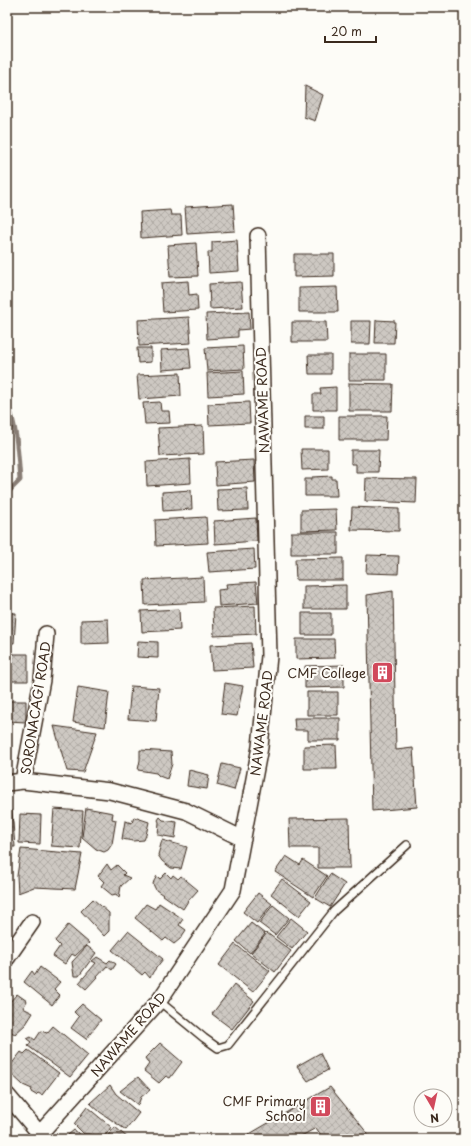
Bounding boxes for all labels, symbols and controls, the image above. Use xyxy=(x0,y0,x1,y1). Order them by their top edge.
scale bar xyxy=(325,18,376,44)
text: 20 m xyxy=(331,22,362,40)
street label: NAWAME ROAD xyxy=(251,346,273,454)
street label: SORONACAGI ROAD xyxy=(15,640,55,776)
building icon: CMF College xyxy=(369,659,395,685)
place label: CMF College xyxy=(287,663,366,682)
street label: NAWAME ROAD xyxy=(245,669,277,777)
street label: NAWAME ROAD xyxy=(86,988,170,1080)
north arrow xyxy=(413,1088,453,1128)
place label: CMF Primary School xyxy=(222,1091,306,1125)
building icon: CMF Primary School xyxy=(308,1094,334,1120)
text: N xyxy=(429,1109,440,1127)

